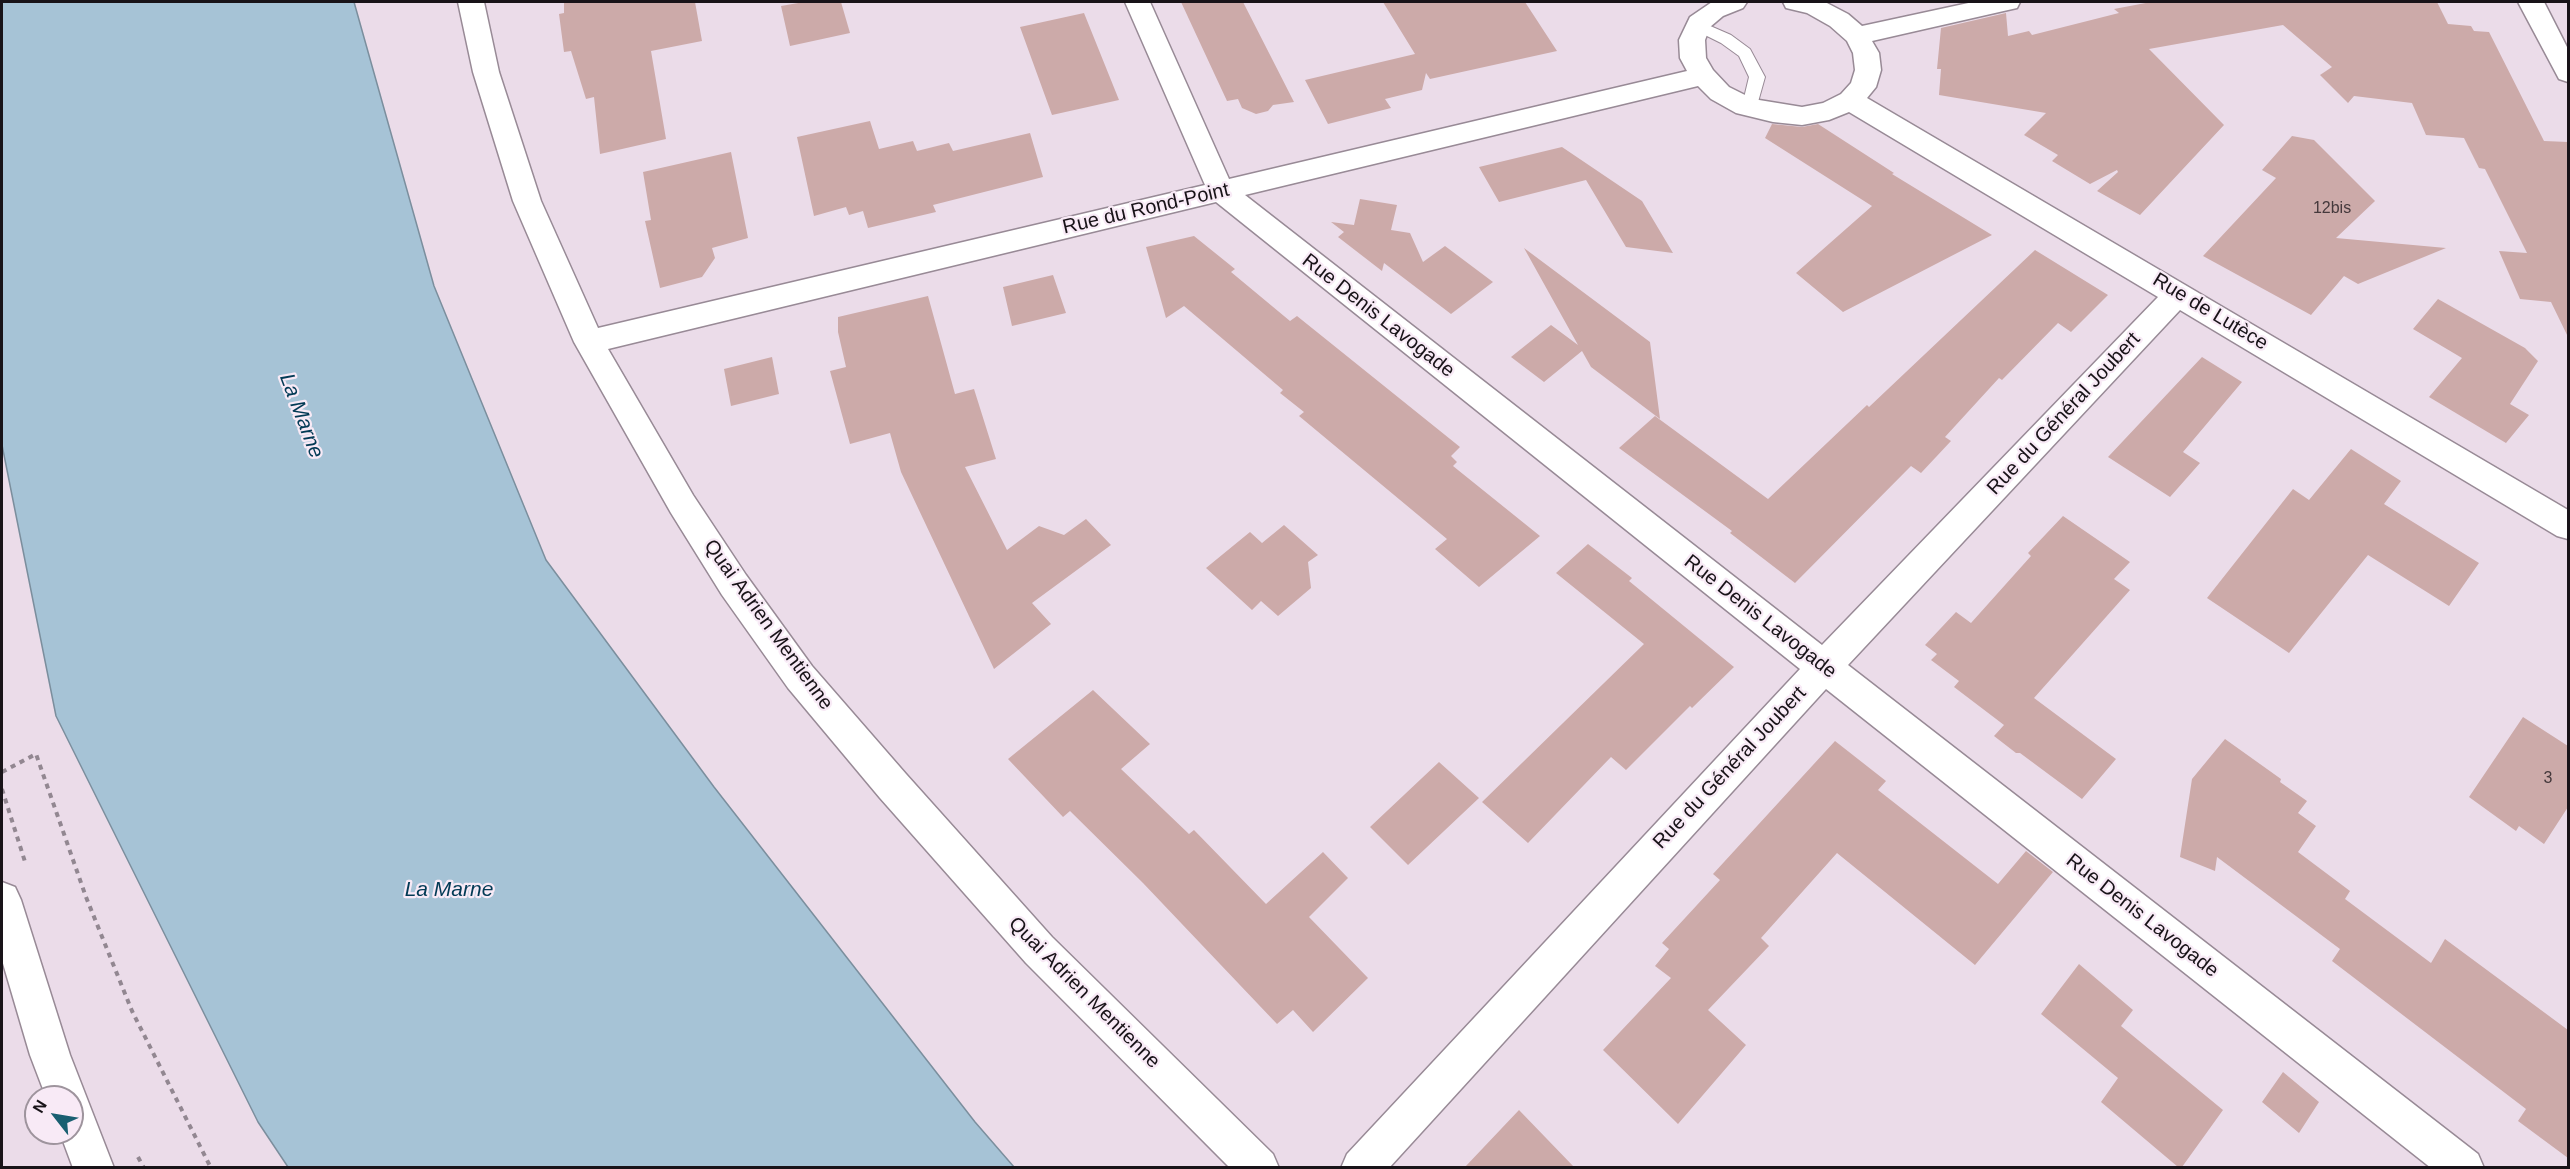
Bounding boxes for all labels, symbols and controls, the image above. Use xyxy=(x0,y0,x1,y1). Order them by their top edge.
street label: Rue du Rond-Point xyxy=(1060,178,1232,240)
house number: 12bis xyxy=(2313,199,2351,219)
street label: Rue Denis Lavogade xyxy=(1297,249,1459,383)
street label: Rue de Lutèce xyxy=(2148,268,2272,356)
street label: Rue du Général Joubert xyxy=(1982,328,2146,500)
water label: La Marne xyxy=(273,370,329,462)
street label: Quai Adrien Mentienne xyxy=(698,535,838,715)
street label: Rue Denis Lavogade xyxy=(1679,550,1841,684)
street label: Rue du Général Joubert xyxy=(1648,682,1812,854)
house number: 3 xyxy=(2544,769,2552,789)
street label: Rue Denis Lavogade xyxy=(2061,849,2223,983)
water label: La Marne xyxy=(405,877,493,903)
street label: Quai Adrien Mentienne xyxy=(1003,912,1165,1074)
north arrow xyxy=(24,1085,84,1145)
text: N xyxy=(30,1097,50,1116)

